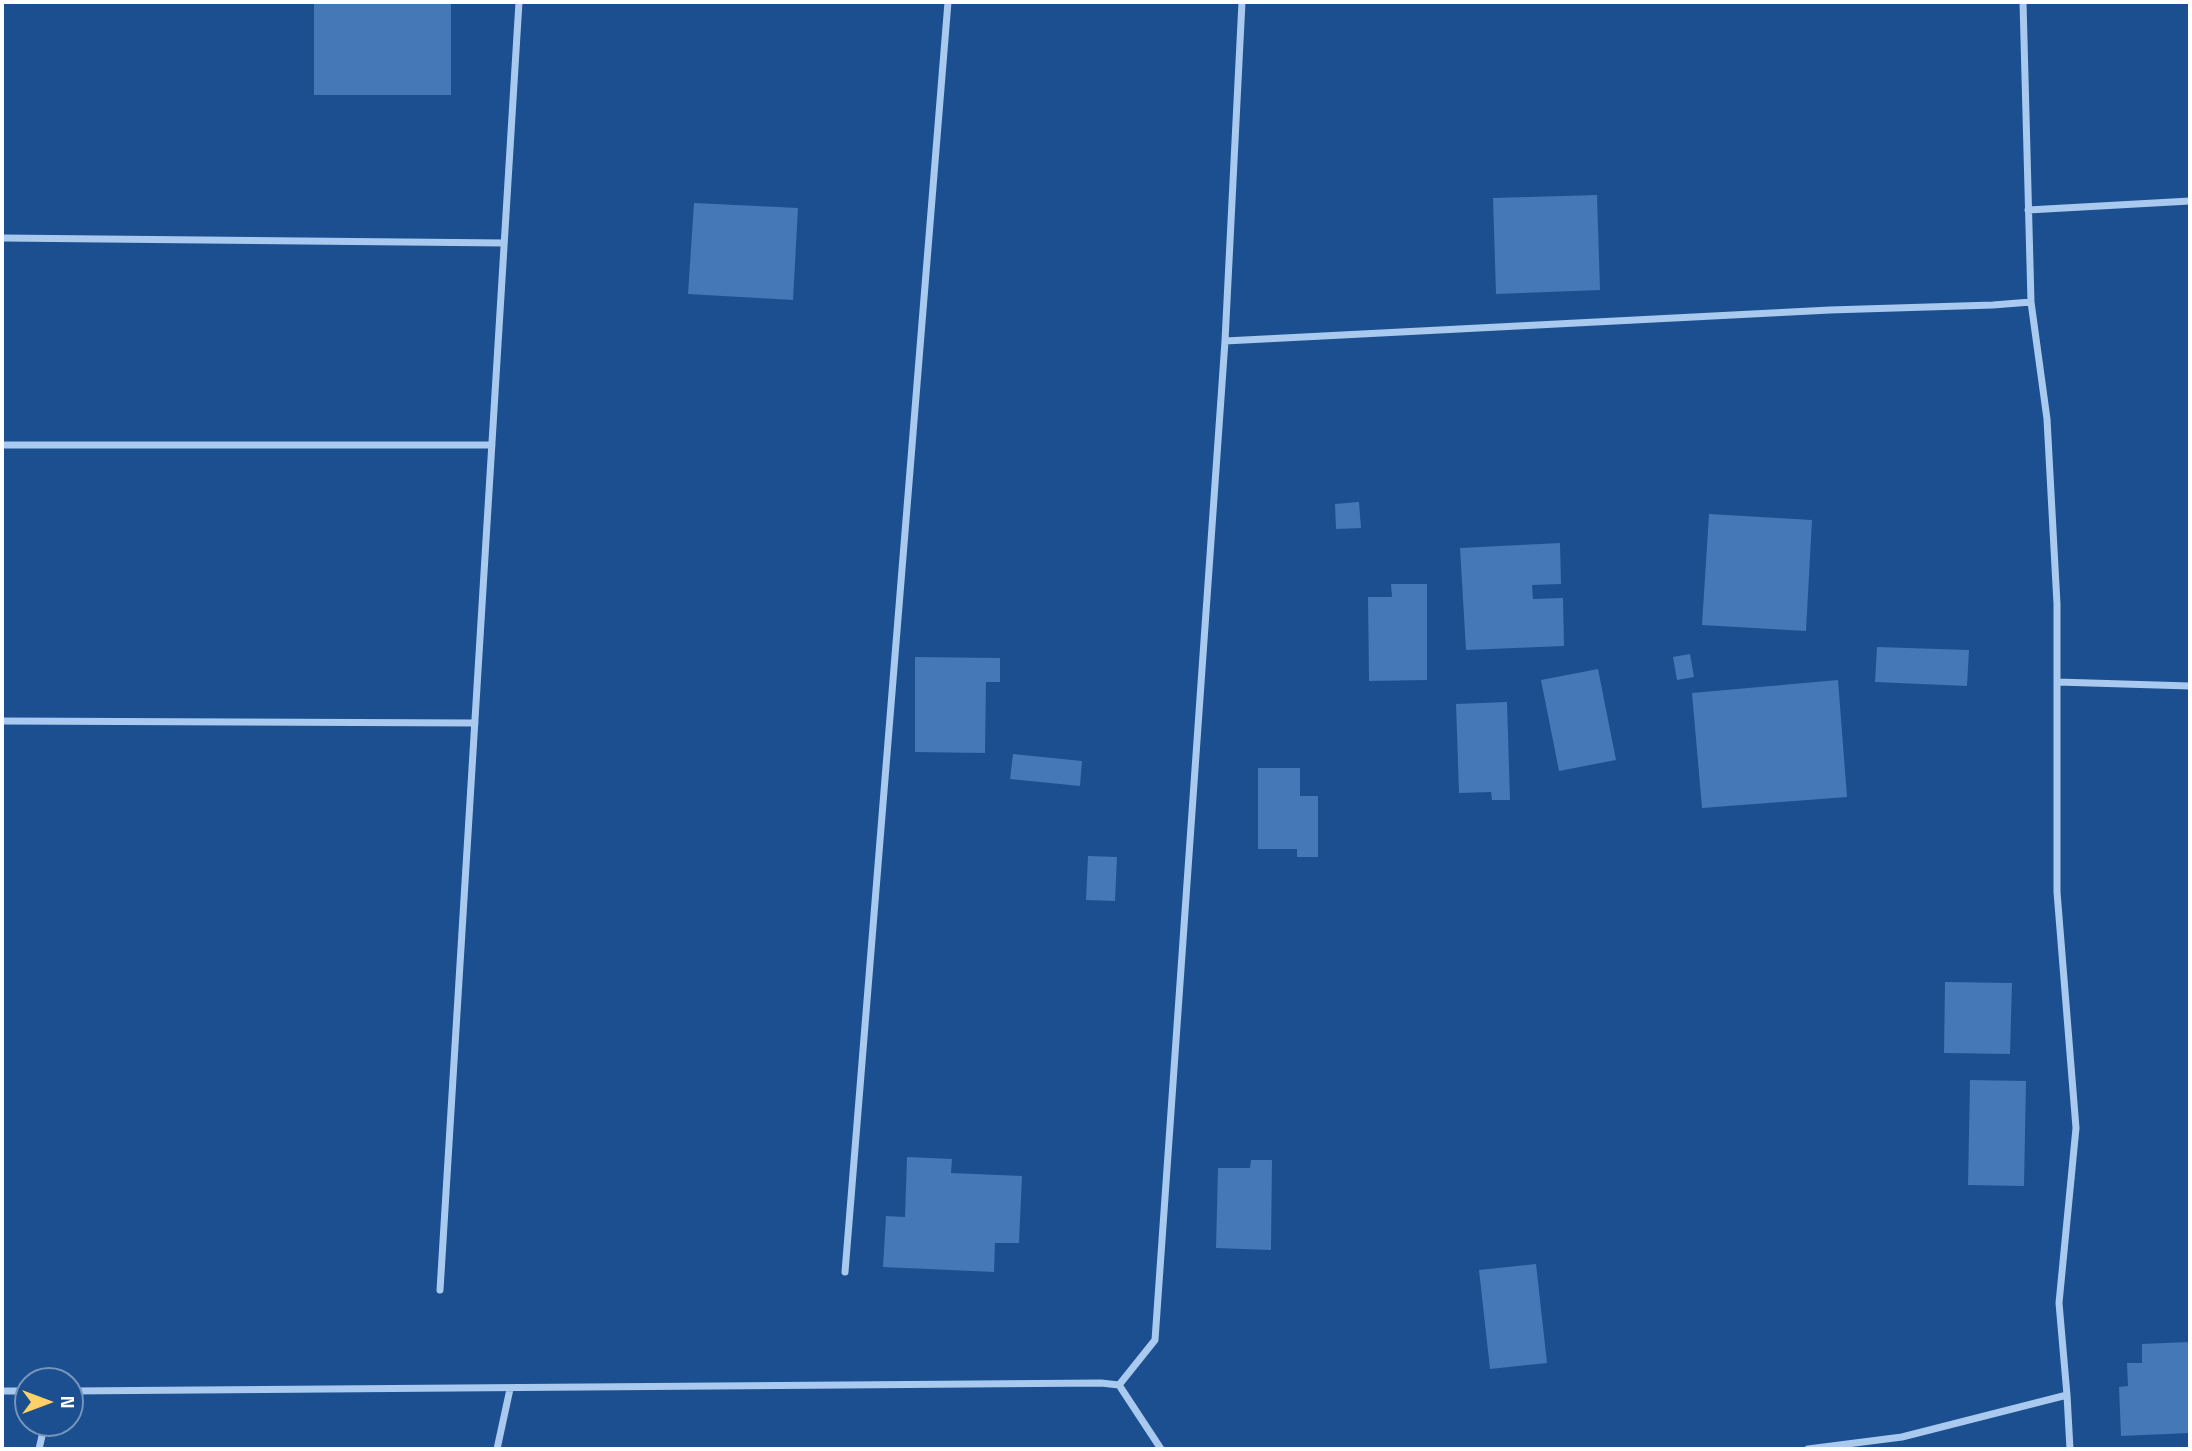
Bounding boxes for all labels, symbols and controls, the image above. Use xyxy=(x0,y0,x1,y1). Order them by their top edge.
north arrow xyxy=(14,1367,84,1437)
text: N xyxy=(54,1395,83,1409)

